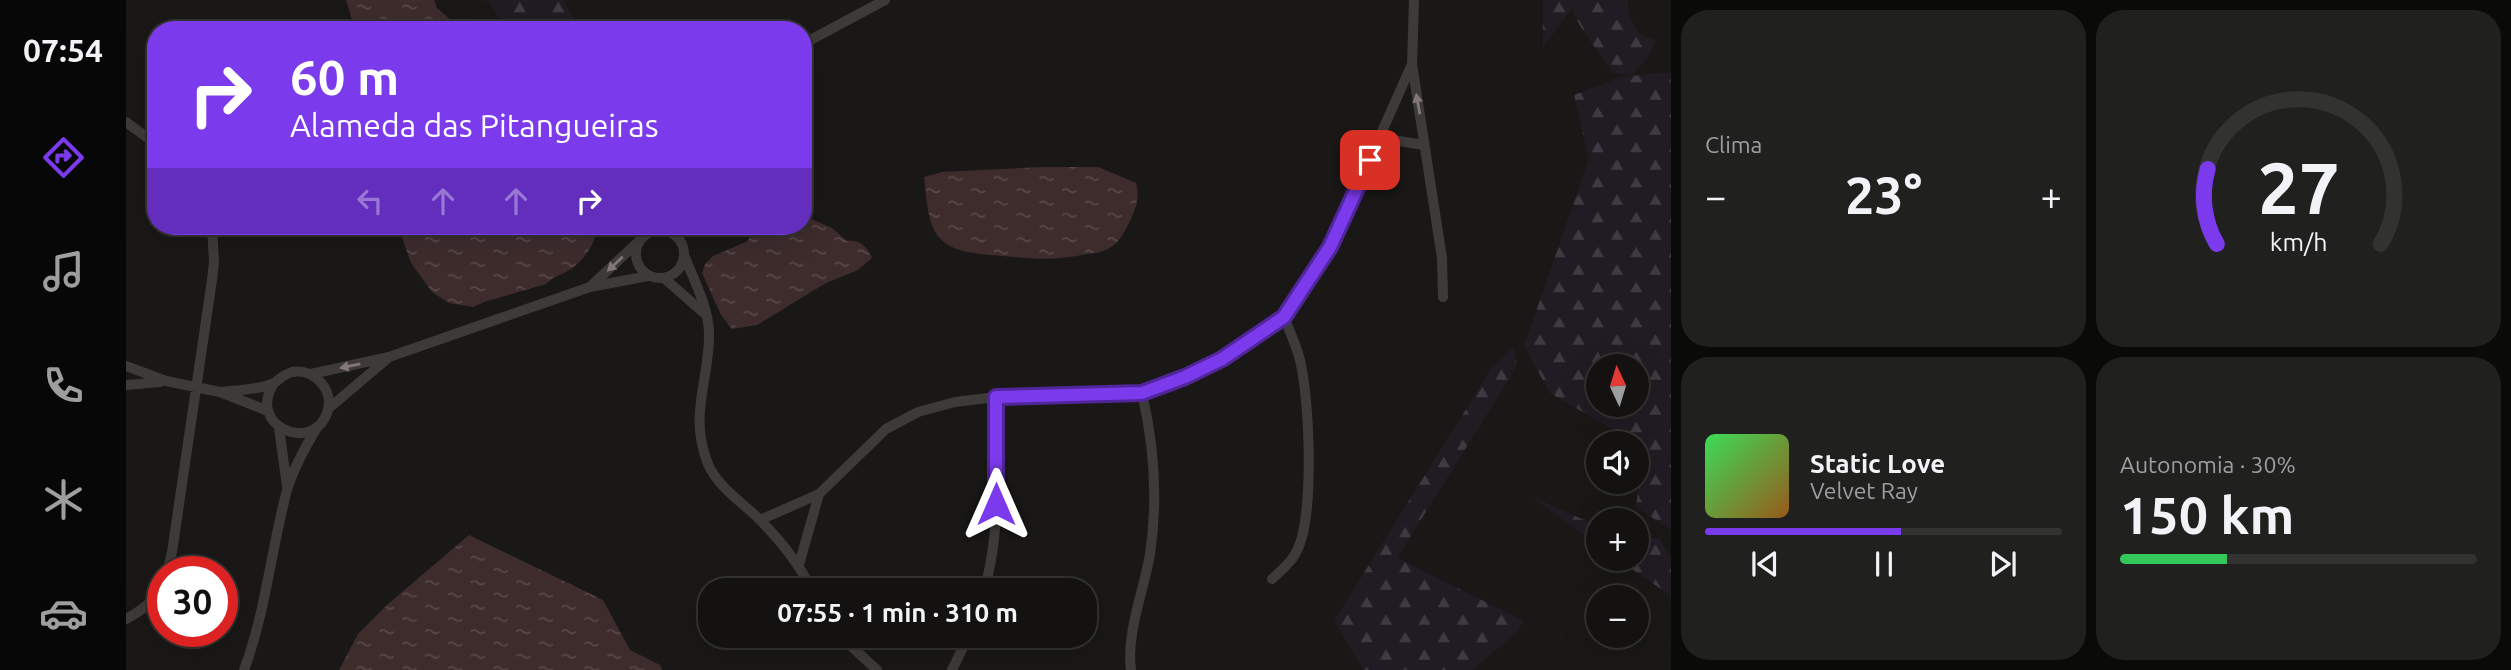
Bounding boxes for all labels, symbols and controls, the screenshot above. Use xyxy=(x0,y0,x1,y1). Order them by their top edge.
text: 07:54 xyxy=(23,32,103,68)
icon: right xyxy=(175,49,266,140)
text: 60 m xyxy=(290,49,399,104)
one-way arrow xyxy=(1413,93,1424,115)
text: Alameda das Pitangueiras xyxy=(290,107,659,143)
pin xyxy=(1340,130,1400,190)
text: Clima xyxy=(1705,132,1762,157)
icon: directions xyxy=(39,133,88,182)
icon: arrive xyxy=(1351,141,1389,179)
text: 27 xyxy=(2257,147,2340,229)
text: 23° xyxy=(1845,166,1922,224)
text: − xyxy=(1705,175,1726,217)
text: + xyxy=(2041,175,2062,217)
icon: left xyxy=(351,182,389,220)
icon: ahead xyxy=(424,182,462,220)
icon: ahead xyxy=(497,182,535,220)
icon: right xyxy=(570,182,608,220)
text: km/h xyxy=(2270,228,2327,256)
icon: music xyxy=(39,247,88,296)
one-way arrow xyxy=(606,256,624,272)
north arrow xyxy=(1586,354,1648,416)
map controls xyxy=(1586,354,1649,648)
icon: phone xyxy=(39,361,88,410)
one-way arrow xyxy=(339,361,361,372)
button: sound xyxy=(1586,431,1649,494)
text: Static Love xyxy=(1810,449,1945,478)
text: Autonomia · 30% xyxy=(2120,452,2296,477)
position arrow xyxy=(959,467,1033,541)
icon: climate xyxy=(39,475,88,524)
text: Velvet Ray xyxy=(1810,478,1918,503)
text: 150 km xyxy=(2120,486,2294,544)
button: + xyxy=(1586,508,1649,571)
icon: previous xyxy=(1746,545,1784,583)
icon: pause xyxy=(1865,545,1903,583)
icon: next xyxy=(1984,545,2022,583)
speed limit sign: 30 xyxy=(147,556,238,647)
button: − xyxy=(1586,585,1649,648)
icon: car xyxy=(39,589,88,638)
text: 07:55 · 1 min · 310 m xyxy=(777,598,1018,627)

